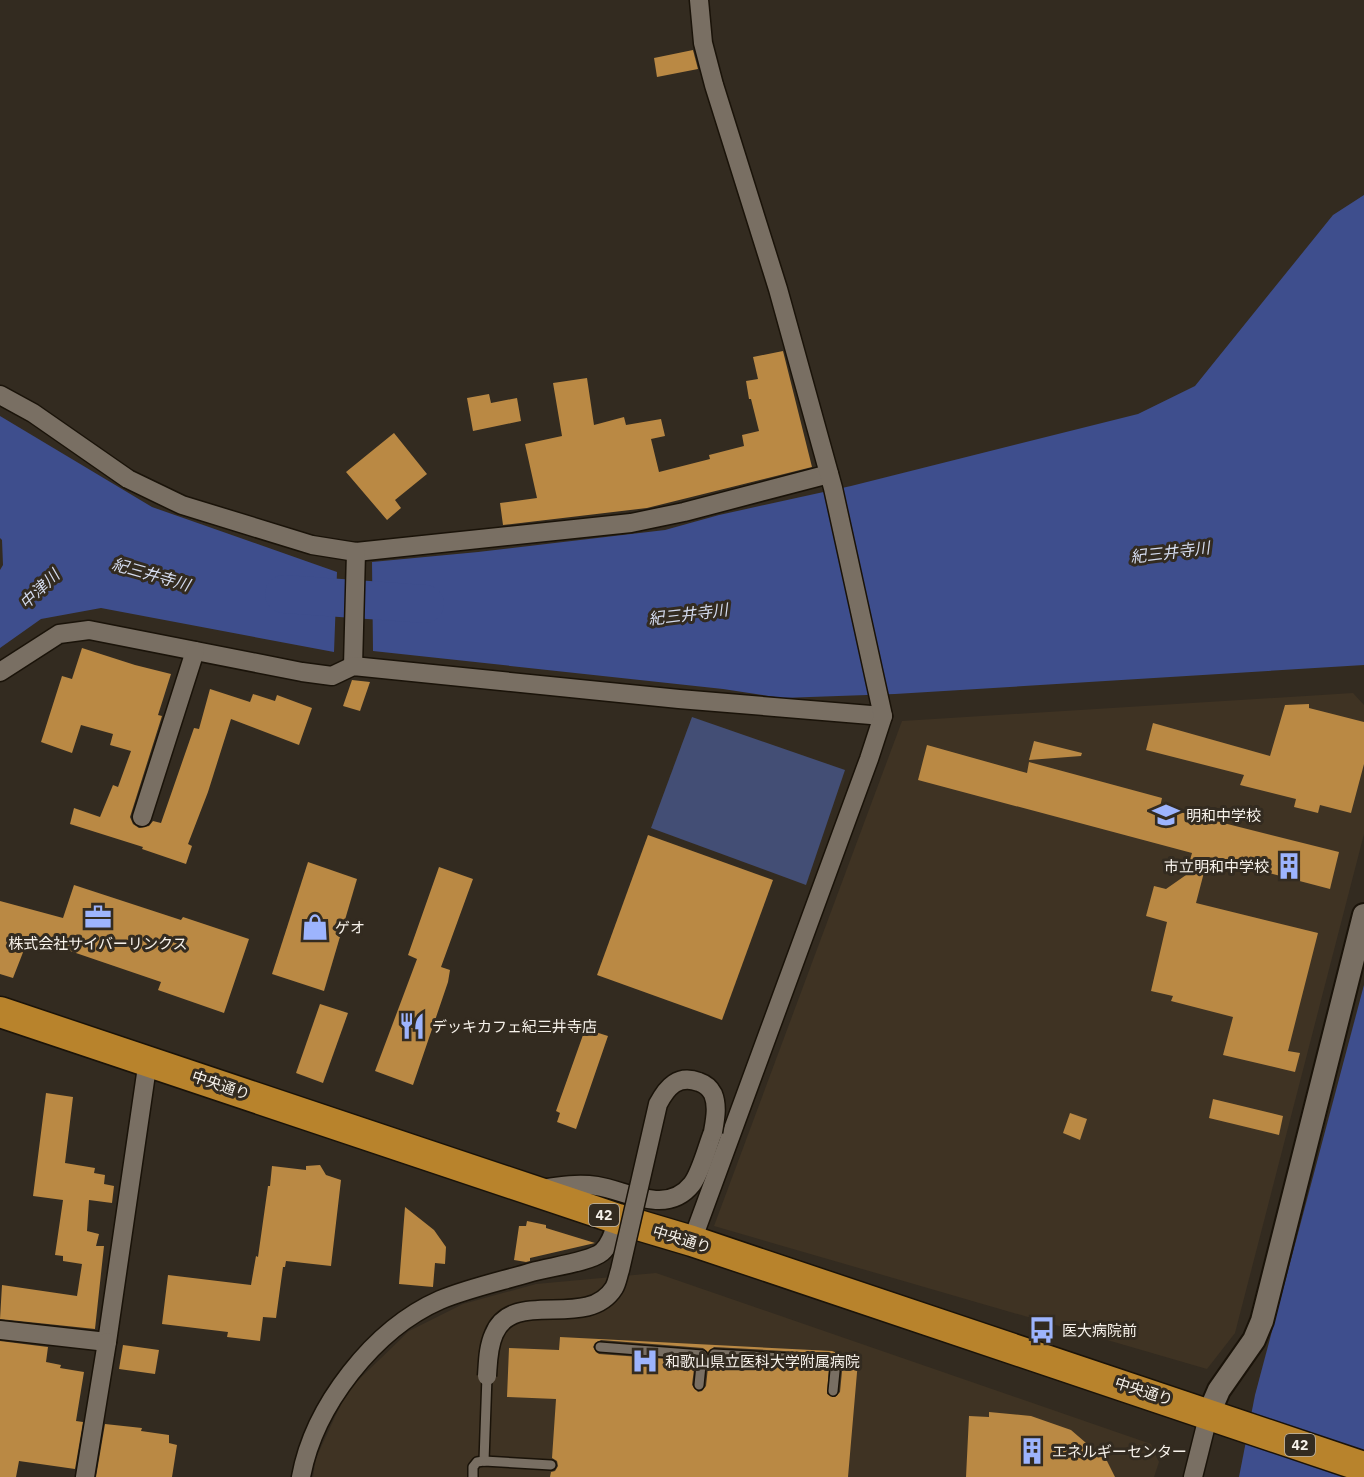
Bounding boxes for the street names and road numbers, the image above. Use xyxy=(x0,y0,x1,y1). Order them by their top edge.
street label: 中央通り xyxy=(190,1066,252,1104)
road number: 42 xyxy=(589,1204,619,1226)
street label: 中央通り xyxy=(651,1221,713,1257)
street label: 中央通り xyxy=(1113,1373,1175,1409)
road number: 42 xyxy=(1285,1434,1315,1456)

